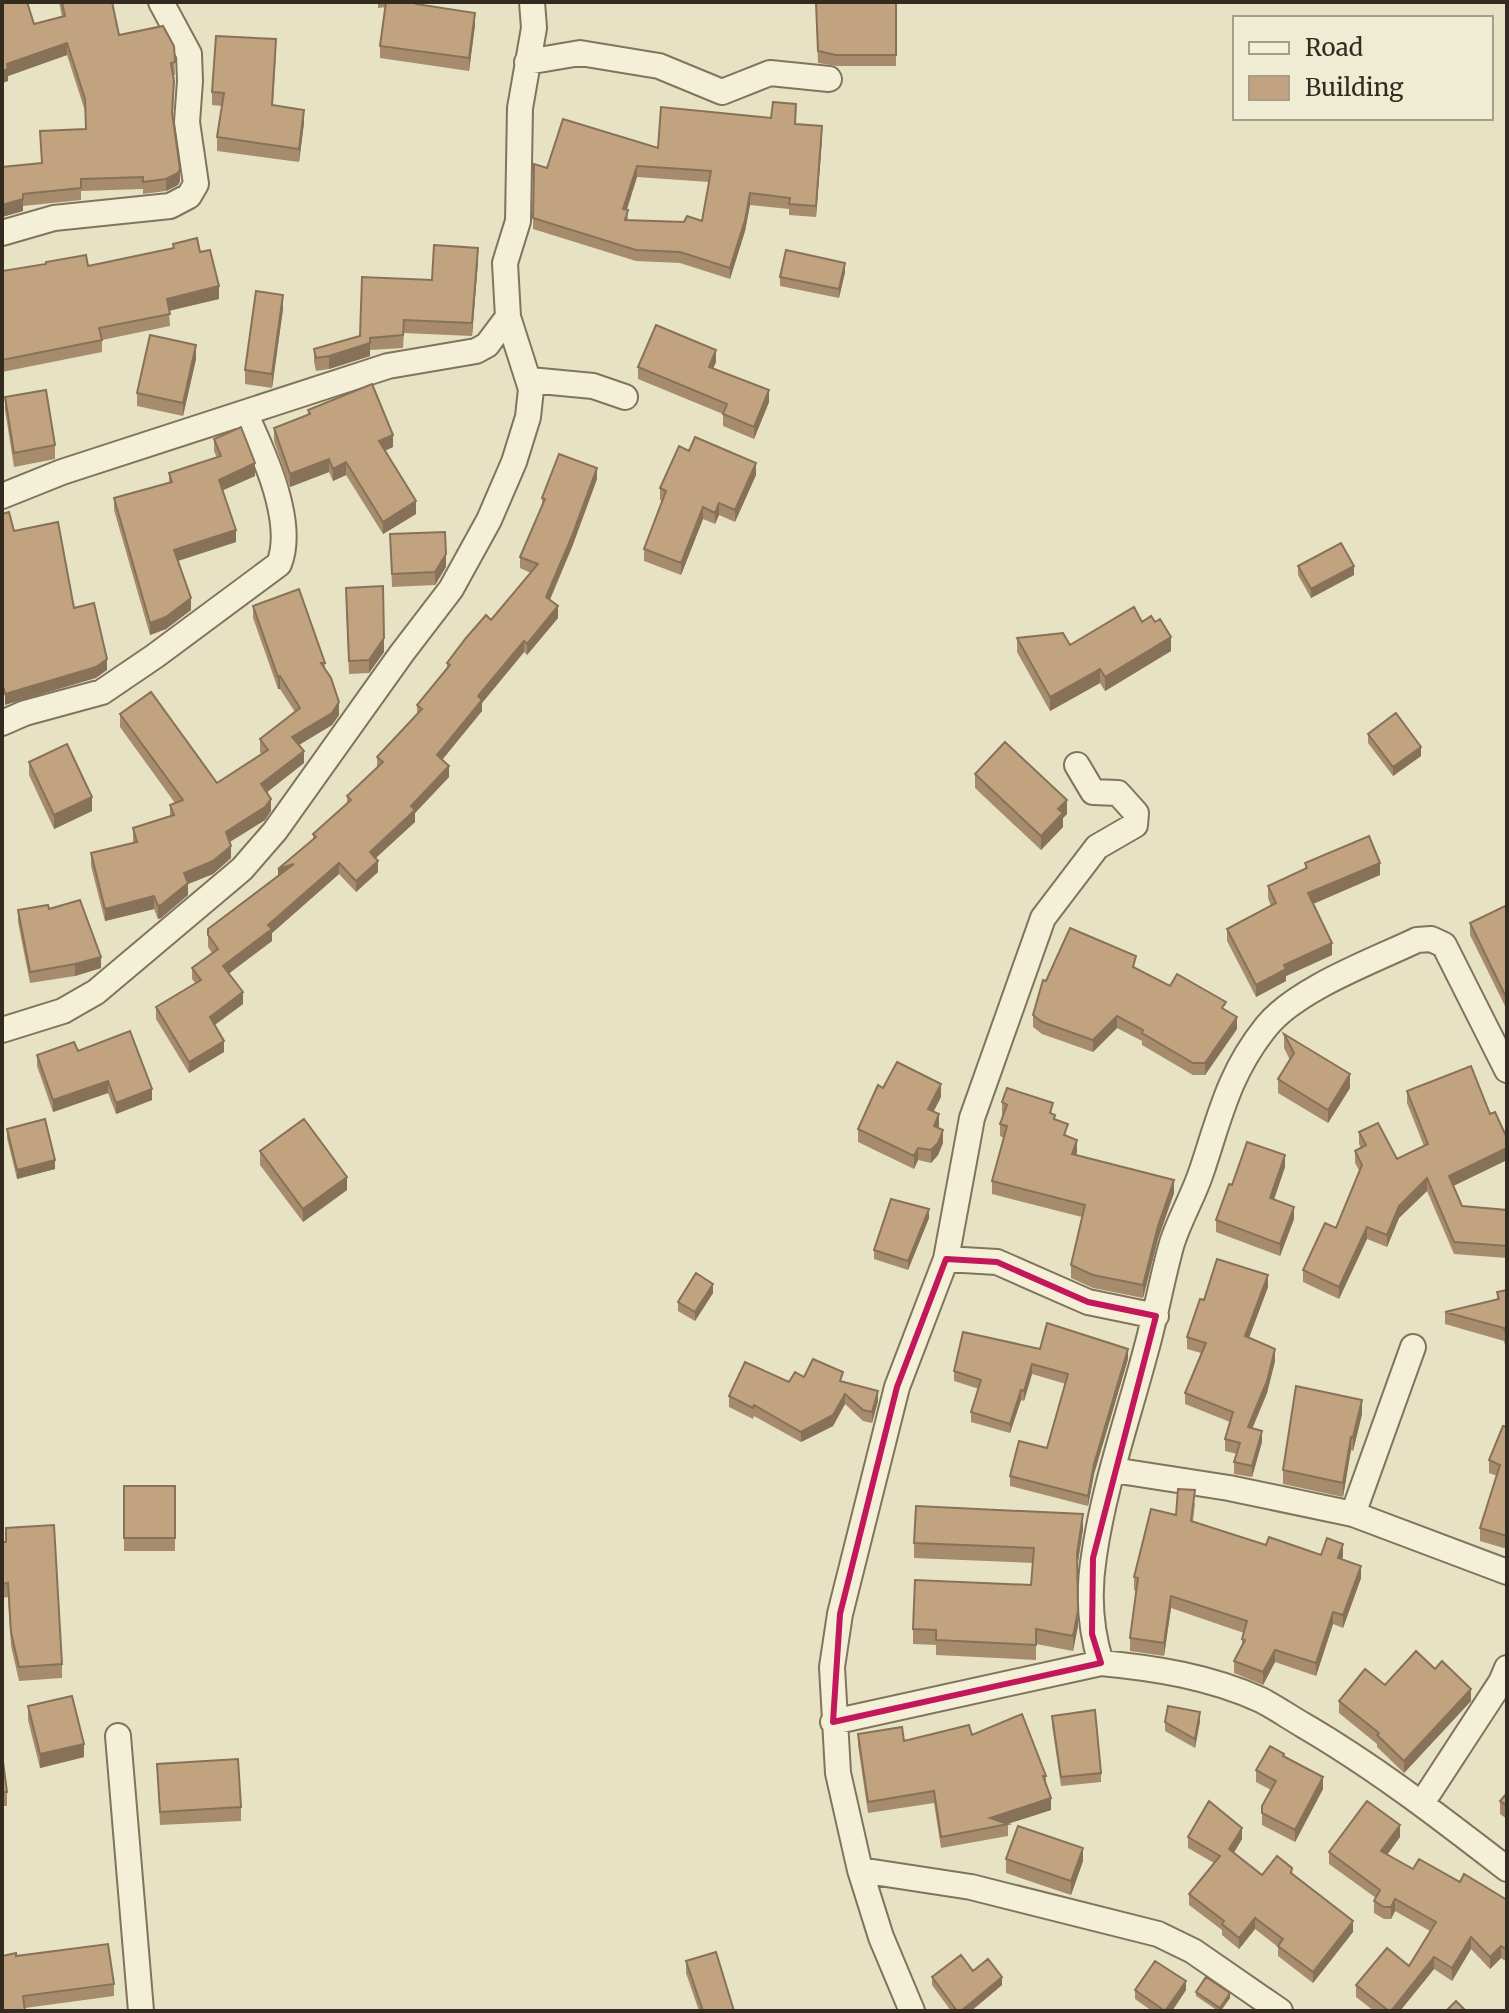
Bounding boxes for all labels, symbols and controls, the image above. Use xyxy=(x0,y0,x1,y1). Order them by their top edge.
legend xyxy=(1233,16,1493,120)
text: Road xyxy=(1305,32,1363,63)
text: Building xyxy=(1305,72,1404,103)

